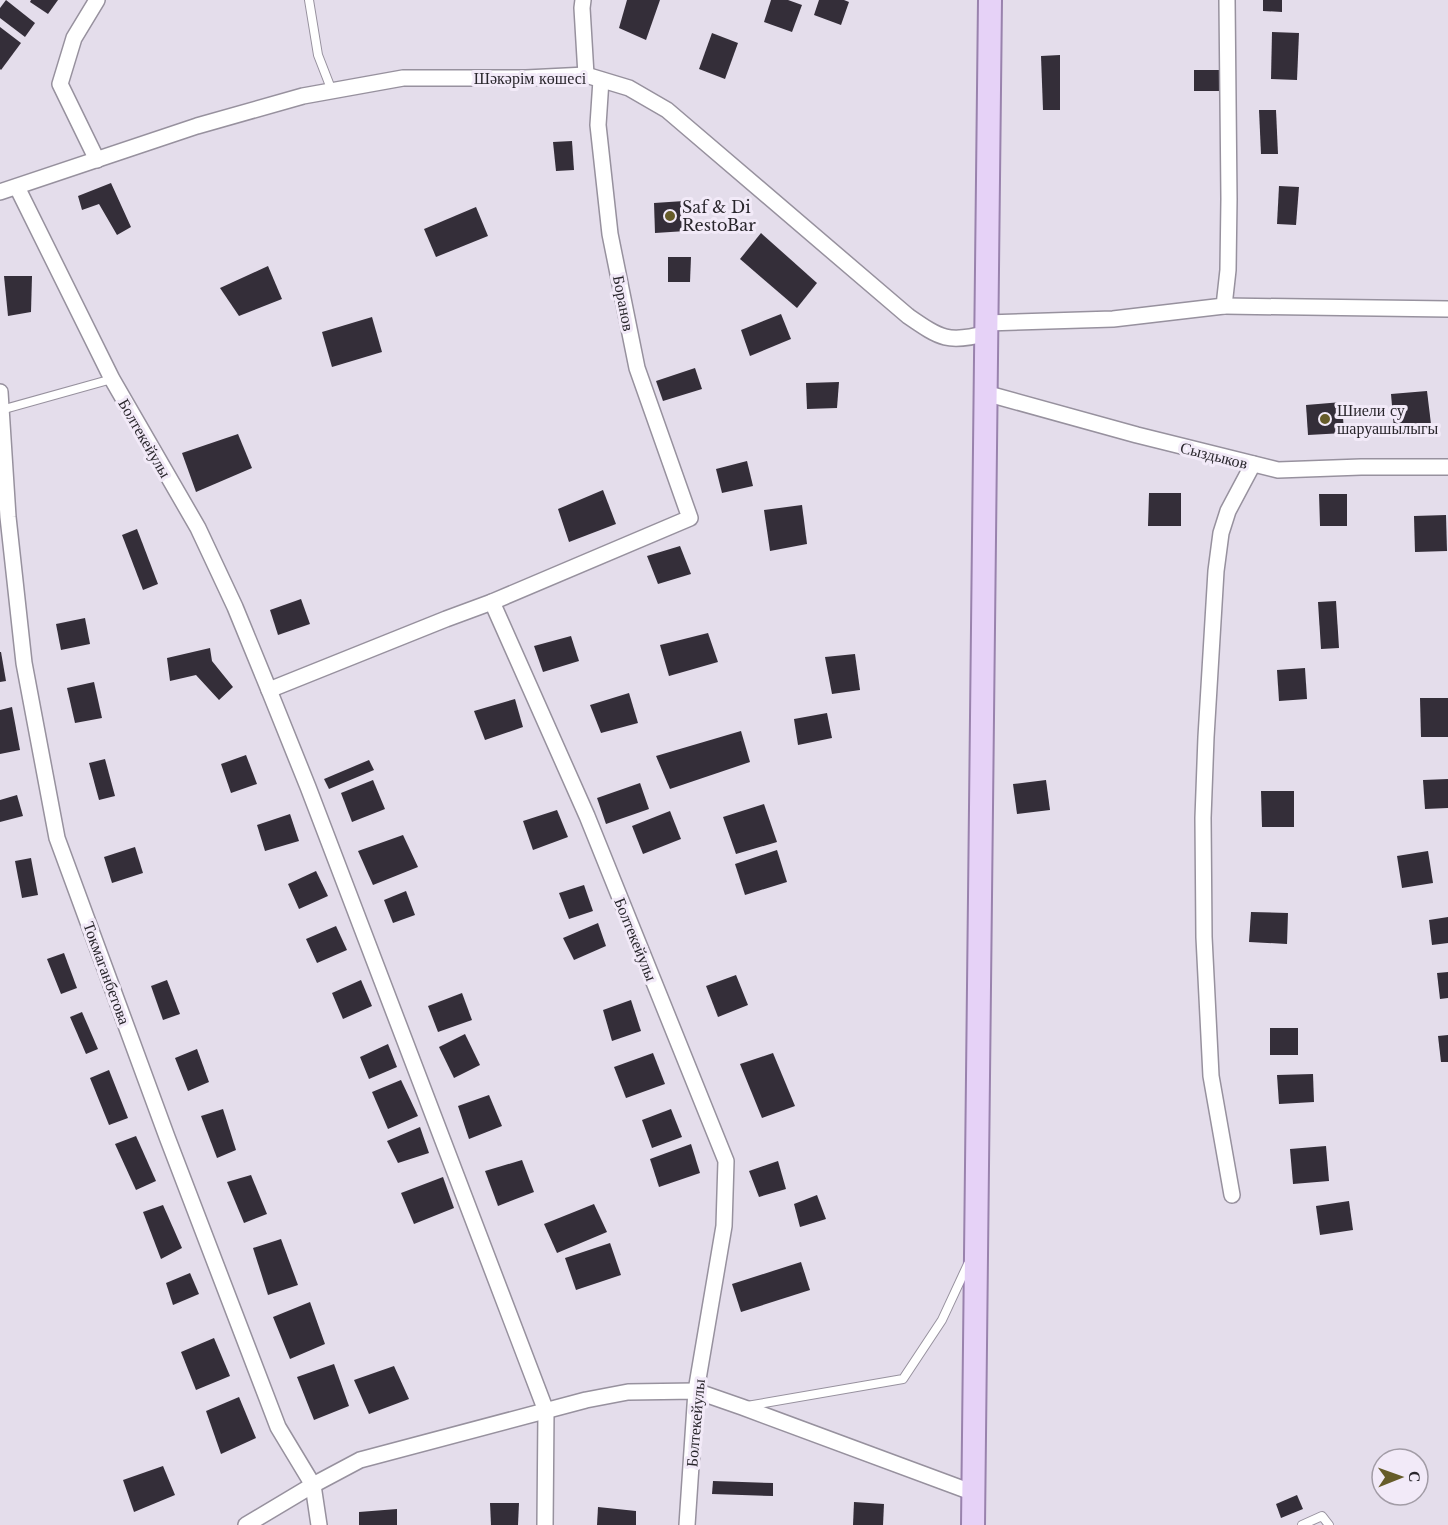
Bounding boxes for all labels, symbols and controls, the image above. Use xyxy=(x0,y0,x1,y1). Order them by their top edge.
street label: Шәкәрім көшесі xyxy=(474,68,587,88)
place label: Saf & Di RestoBar xyxy=(682,197,756,235)
marker: Saf & Di RestoBar xyxy=(663,209,677,223)
street label: Боранов xyxy=(609,273,639,333)
street label: Болтекейулы xyxy=(114,395,176,481)
place label: Шиели су шаруашылыгы xyxy=(1337,400,1438,438)
marker: Шиели су шаруашылыгы xyxy=(1318,412,1332,426)
street label: Сыздыков xyxy=(1178,437,1250,473)
street label: Болтекейулы xyxy=(610,894,662,984)
street label: Токмаганбетова xyxy=(79,919,135,1027)
street label: Болтекейулы xyxy=(681,1378,709,1468)
north arrow xyxy=(1370,1447,1430,1507)
text: С xyxy=(1405,1471,1425,1483)

